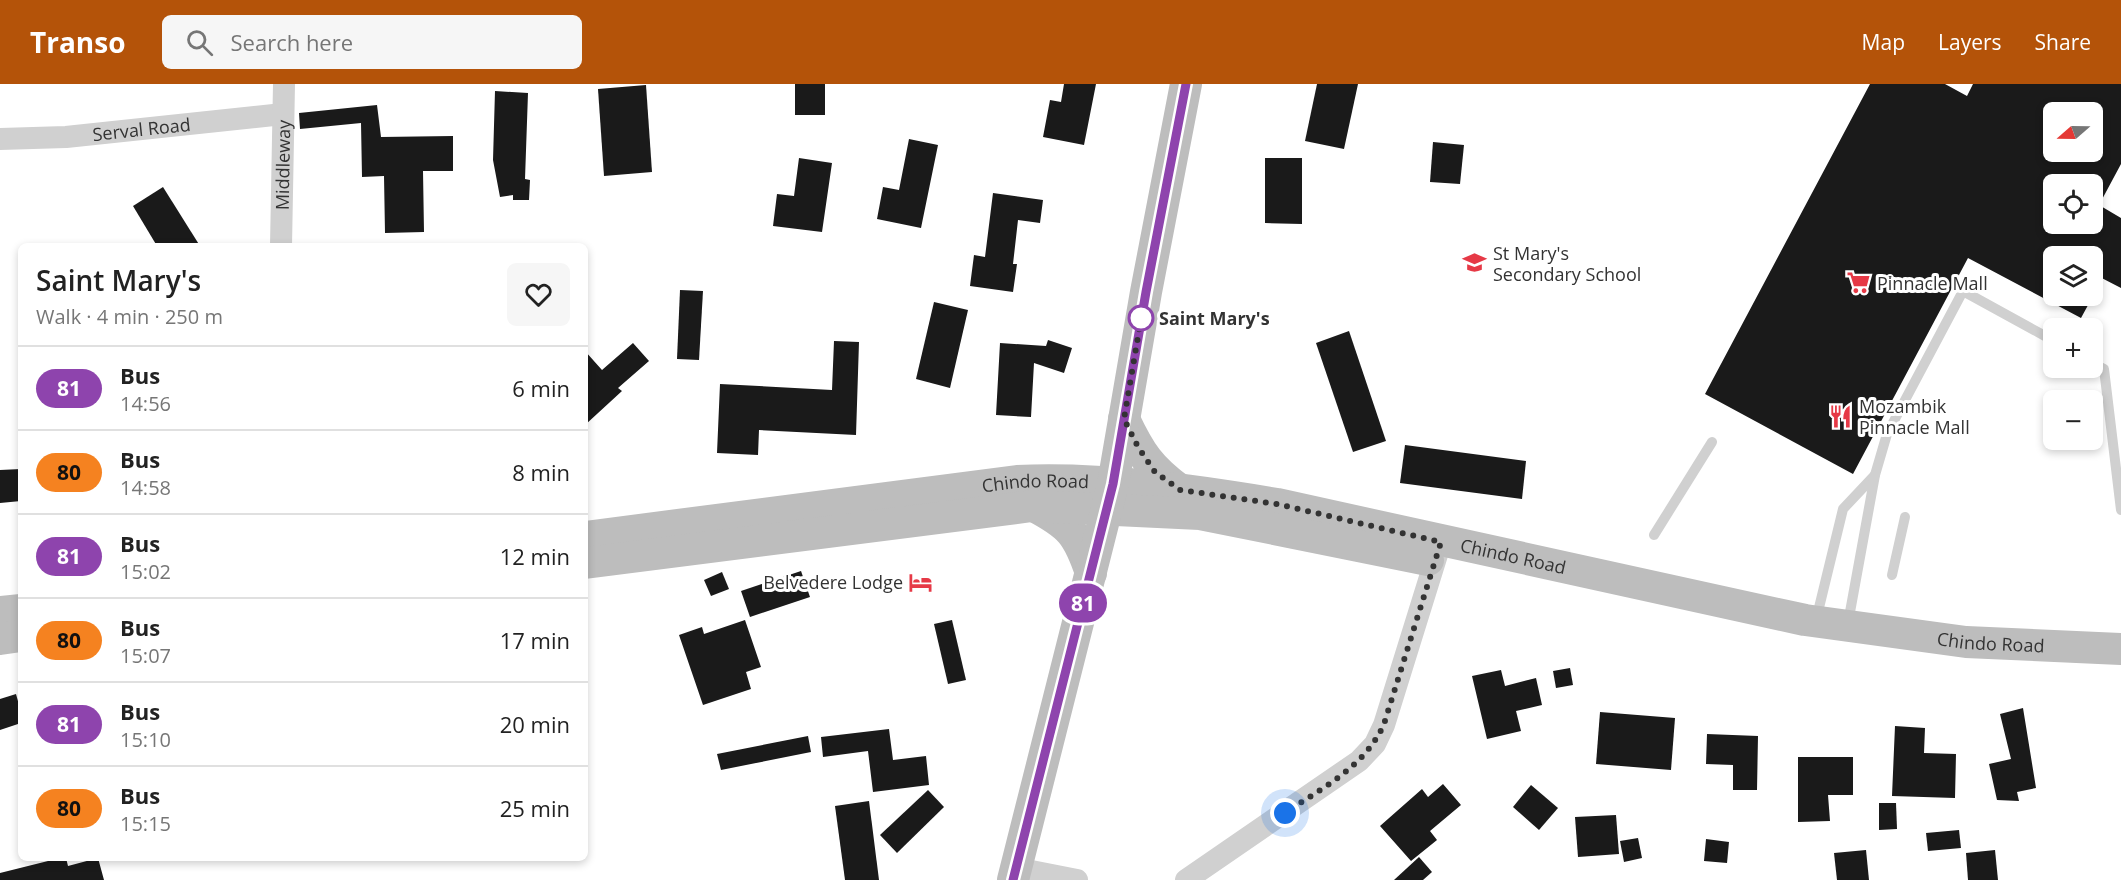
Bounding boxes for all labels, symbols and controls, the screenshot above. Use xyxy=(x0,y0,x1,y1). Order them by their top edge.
search box xyxy=(162,15,582,69)
text: Transo xyxy=(30,23,126,61)
icon: search xyxy=(183,26,216,59)
text: Search here xyxy=(231,27,353,57)
text: Map xyxy=(1862,28,1905,56)
text: Layers xyxy=(1938,28,2002,56)
text: Share xyxy=(2035,28,2091,56)
north arrow xyxy=(2043,102,2103,162)
map controls xyxy=(2043,102,2103,450)
street label: Serval Road xyxy=(91,112,192,146)
street label: Middleway xyxy=(270,119,295,210)
button: locate xyxy=(2043,174,2103,234)
place label: St Mary's Secondary School xyxy=(1493,241,1641,286)
button: layers xyxy=(2043,246,2103,306)
school or university icon: St Mary's Secondary School xyxy=(1462,250,1488,276)
text: Saint Mary's xyxy=(36,261,201,299)
button: heart xyxy=(507,263,570,326)
supermarket icon: Pinnacle Mall xyxy=(1846,270,1872,296)
place label: Pinnacle Mall xyxy=(1877,271,1988,295)
text: Walk · 4 min · 250 m xyxy=(36,303,223,330)
marker: Saint Mary's xyxy=(1128,305,1154,331)
place label: Saint Mary's xyxy=(1159,306,1270,330)
button: + xyxy=(2043,318,2103,378)
text: Bus xyxy=(120,360,160,390)
text: 6 min xyxy=(512,373,570,403)
text: 81 xyxy=(57,374,81,402)
text: 14:56 xyxy=(120,390,171,417)
button: − xyxy=(2043,390,2103,450)
place label: Mozambik Pinnacle Mall xyxy=(1859,394,1970,439)
restaurant icon: Mozambik Pinnacle Mall xyxy=(1828,403,1854,429)
text: Bus xyxy=(120,444,160,474)
text: 8 min xyxy=(512,457,570,487)
text: 80 xyxy=(57,458,81,486)
street label: Chindo Road xyxy=(980,468,1090,497)
text: 14:58 xyxy=(120,474,171,501)
text: Bus xyxy=(120,528,160,558)
street label: Chindo Road xyxy=(1458,533,1568,579)
text: 12 min xyxy=(500,541,570,571)
text: 81 xyxy=(57,542,81,570)
text: 15:02 xyxy=(120,558,171,585)
hotel icon: Belvedere Lodge xyxy=(908,569,934,595)
place label: Belvedere Lodge xyxy=(763,570,903,594)
line badge: 81 xyxy=(1056,584,1110,622)
text: 81 xyxy=(1071,589,1095,617)
text: Bus xyxy=(120,612,160,642)
text: 17 min xyxy=(500,625,570,655)
text: 80 xyxy=(57,626,81,654)
street label: Chindo Road xyxy=(1936,626,2045,658)
text: 15:07 xyxy=(120,642,171,669)
text: Bus xyxy=(120,696,160,726)
text: 20 min xyxy=(500,709,570,739)
text: 81 xyxy=(57,710,81,738)
text: 15:10 xyxy=(120,726,171,753)
text: Bus xyxy=(120,780,160,810)
text: 25 min xyxy=(500,793,570,823)
text: 80 xyxy=(57,794,81,822)
your location xyxy=(1270,798,1300,828)
text: 15:15 xyxy=(120,810,171,837)

